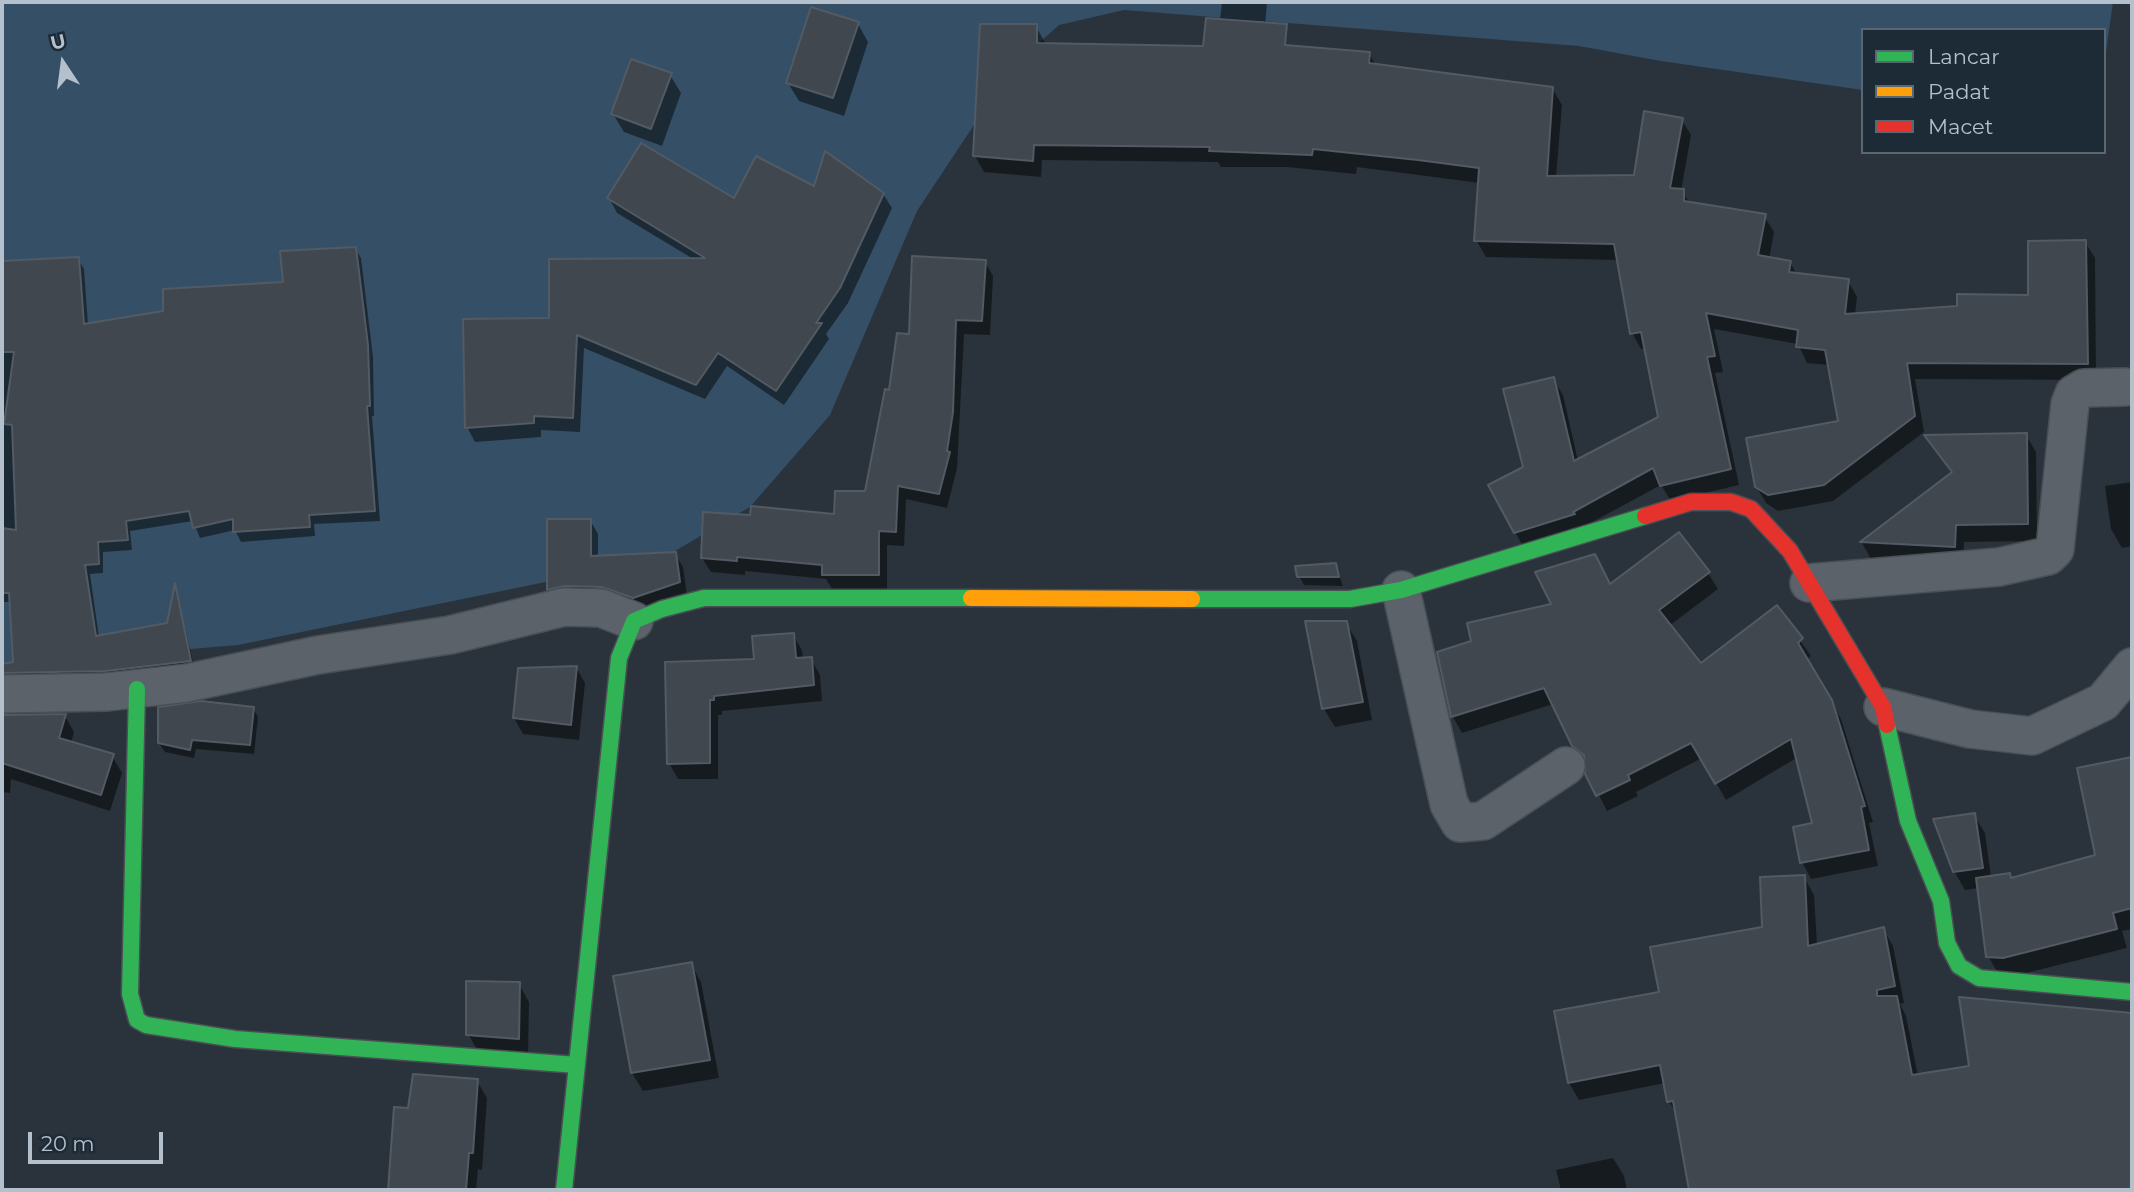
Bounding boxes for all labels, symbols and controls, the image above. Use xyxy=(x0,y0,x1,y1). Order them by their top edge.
north arrow xyxy=(28,28,98,98)
legend xyxy=(1861,28,2106,154)
text: U xyxy=(48,29,68,55)
text: Lancar xyxy=(1928,44,2000,69)
text: Padat xyxy=(1928,79,1990,104)
text: Macet xyxy=(1928,114,1993,139)
scale bar xyxy=(32,1118,166,1162)
text: 20 m xyxy=(41,1131,95,1156)

